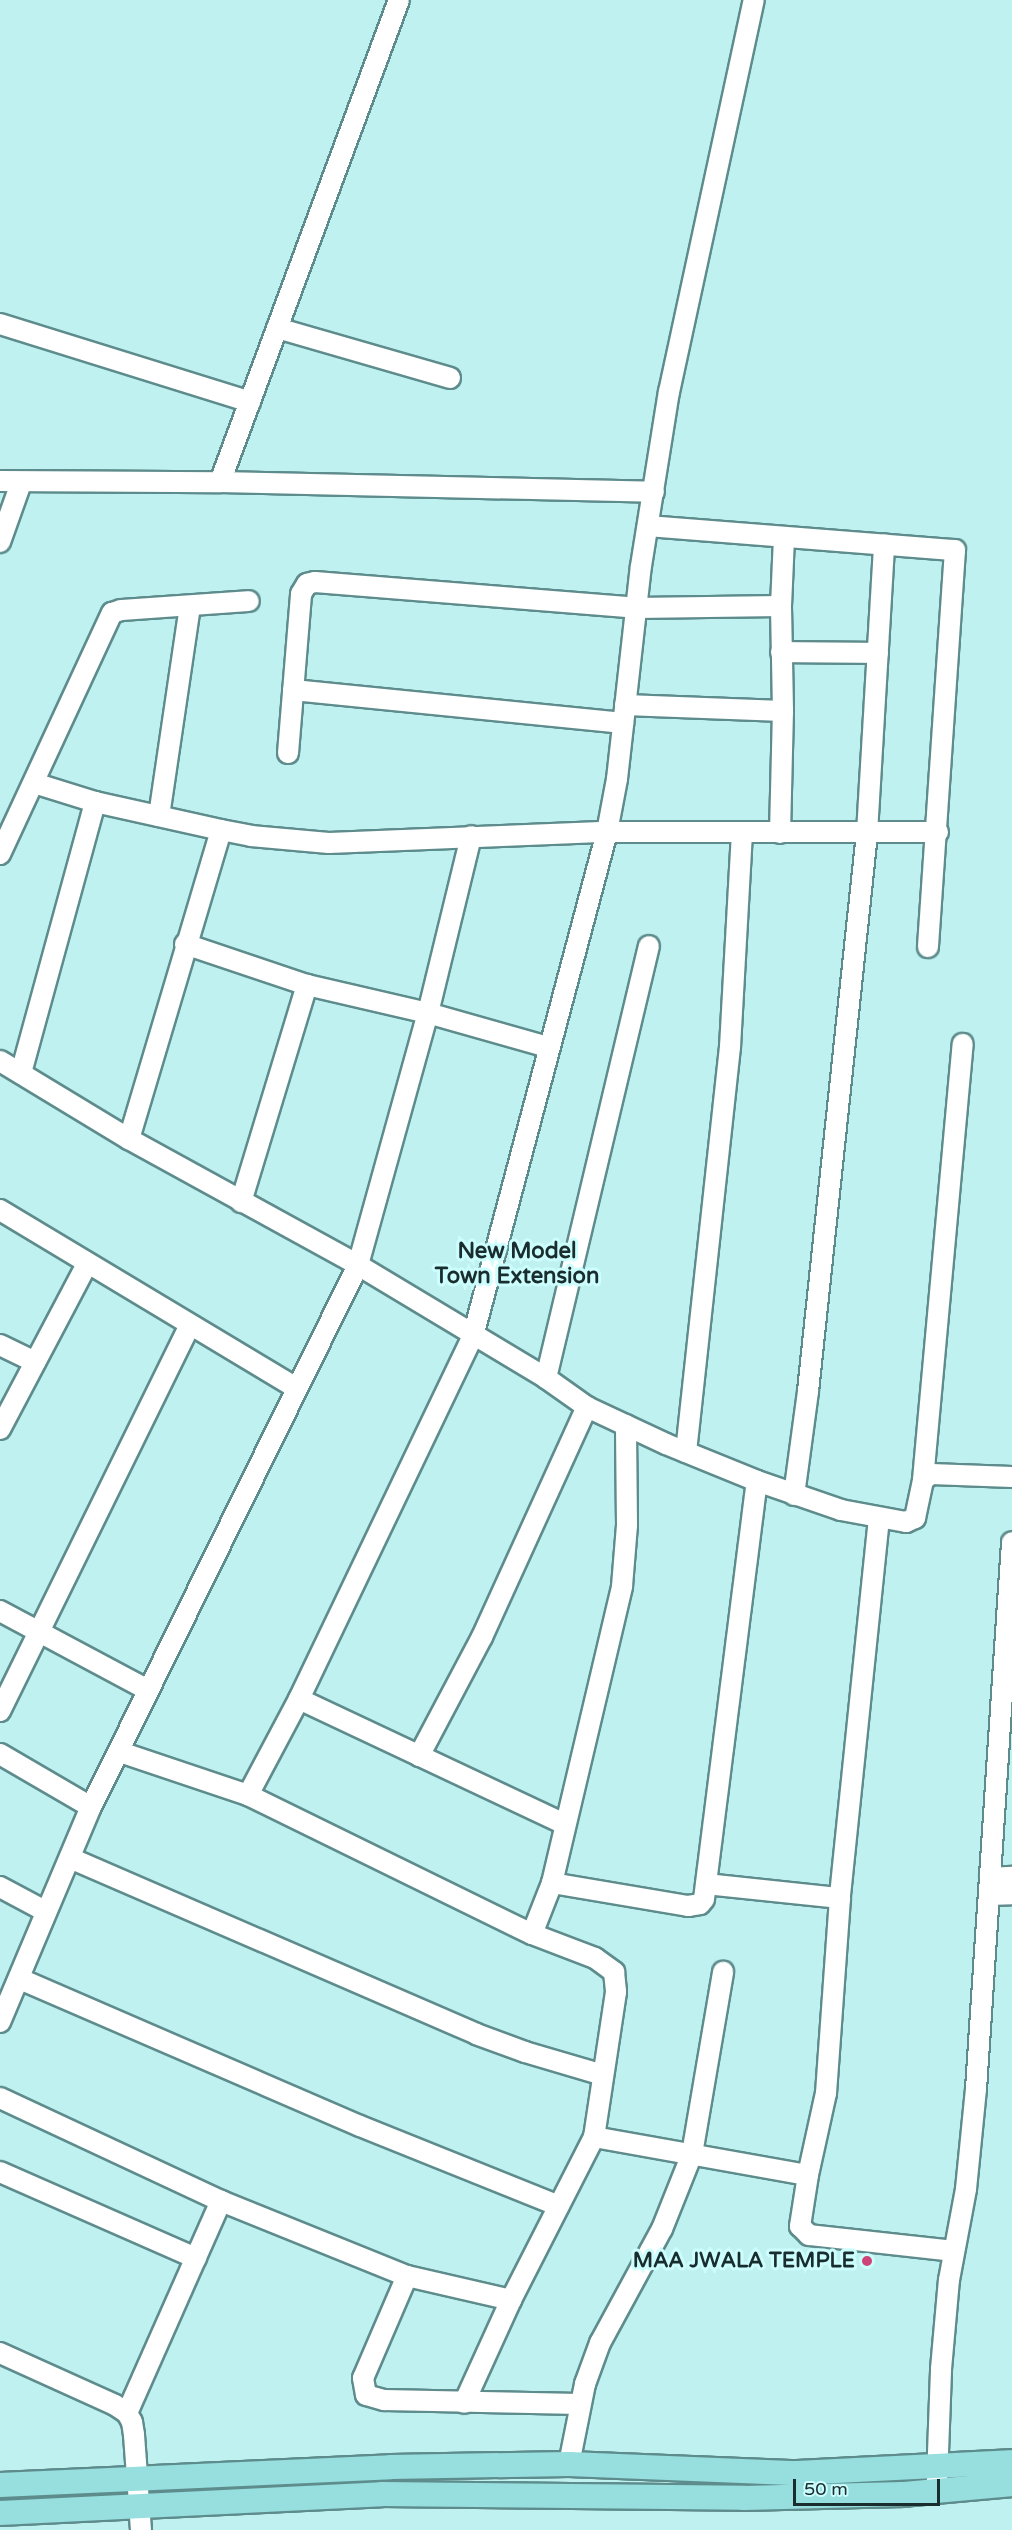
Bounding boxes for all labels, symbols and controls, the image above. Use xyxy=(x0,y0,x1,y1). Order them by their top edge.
district label: New Model Town Extension xyxy=(435,1238,599,1290)
place label: MAA JWALA TEMPLE xyxy=(633,2248,855,2274)
marker: MAA JWALA TEMPLE xyxy=(860,2254,874,2268)
scale bar xyxy=(796,2467,943,2505)
text: 50 m xyxy=(804,2478,848,2500)

